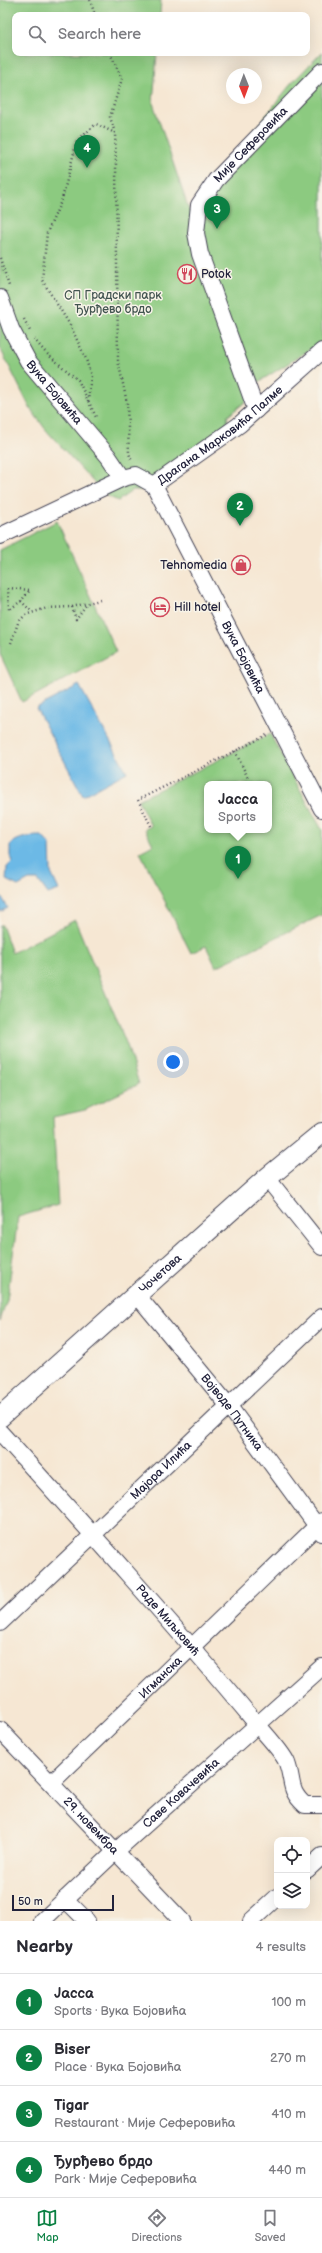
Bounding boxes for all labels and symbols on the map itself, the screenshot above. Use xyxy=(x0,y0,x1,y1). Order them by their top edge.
north arrow xyxy=(226,68,262,104)
street label: Мије Сеферовића xyxy=(210,103,291,186)
pin: 4 xyxy=(74,135,100,168)
pin: 3 xyxy=(204,196,230,229)
restaurant icon: Potok xyxy=(176,263,198,285)
place label: Potok xyxy=(201,267,231,282)
park label: СП Градски парк Ђурђево брдо xyxy=(64,288,162,317)
street label: Вука Бојовића xyxy=(23,357,86,427)
street label: Драгана Марковића Палме xyxy=(154,382,286,488)
pin: 2 xyxy=(227,493,253,526)
shop icon: Tehnomedia xyxy=(230,554,252,576)
place label: Tehnomedia xyxy=(160,558,227,573)
hotel icon: Hill hotel xyxy=(149,596,171,618)
place label: Hill hotel xyxy=(174,600,221,615)
street label: Вука Бојовића xyxy=(218,619,268,696)
pin: 1 xyxy=(225,846,251,879)
your location xyxy=(163,1052,183,1072)
street label: Чочетова xyxy=(136,1251,185,1297)
street label: Војводе Путника xyxy=(198,1371,266,1454)
street label: Мајора Илића xyxy=(127,1437,195,1503)
street label: Раде Миљковић xyxy=(133,1581,203,1659)
street label: Игманска xyxy=(135,1653,185,1702)
street label: Саве Ковачевића xyxy=(140,1755,222,1831)
street label: 29. новембра xyxy=(60,1794,122,1858)
scale bar xyxy=(12,1893,114,1912)

